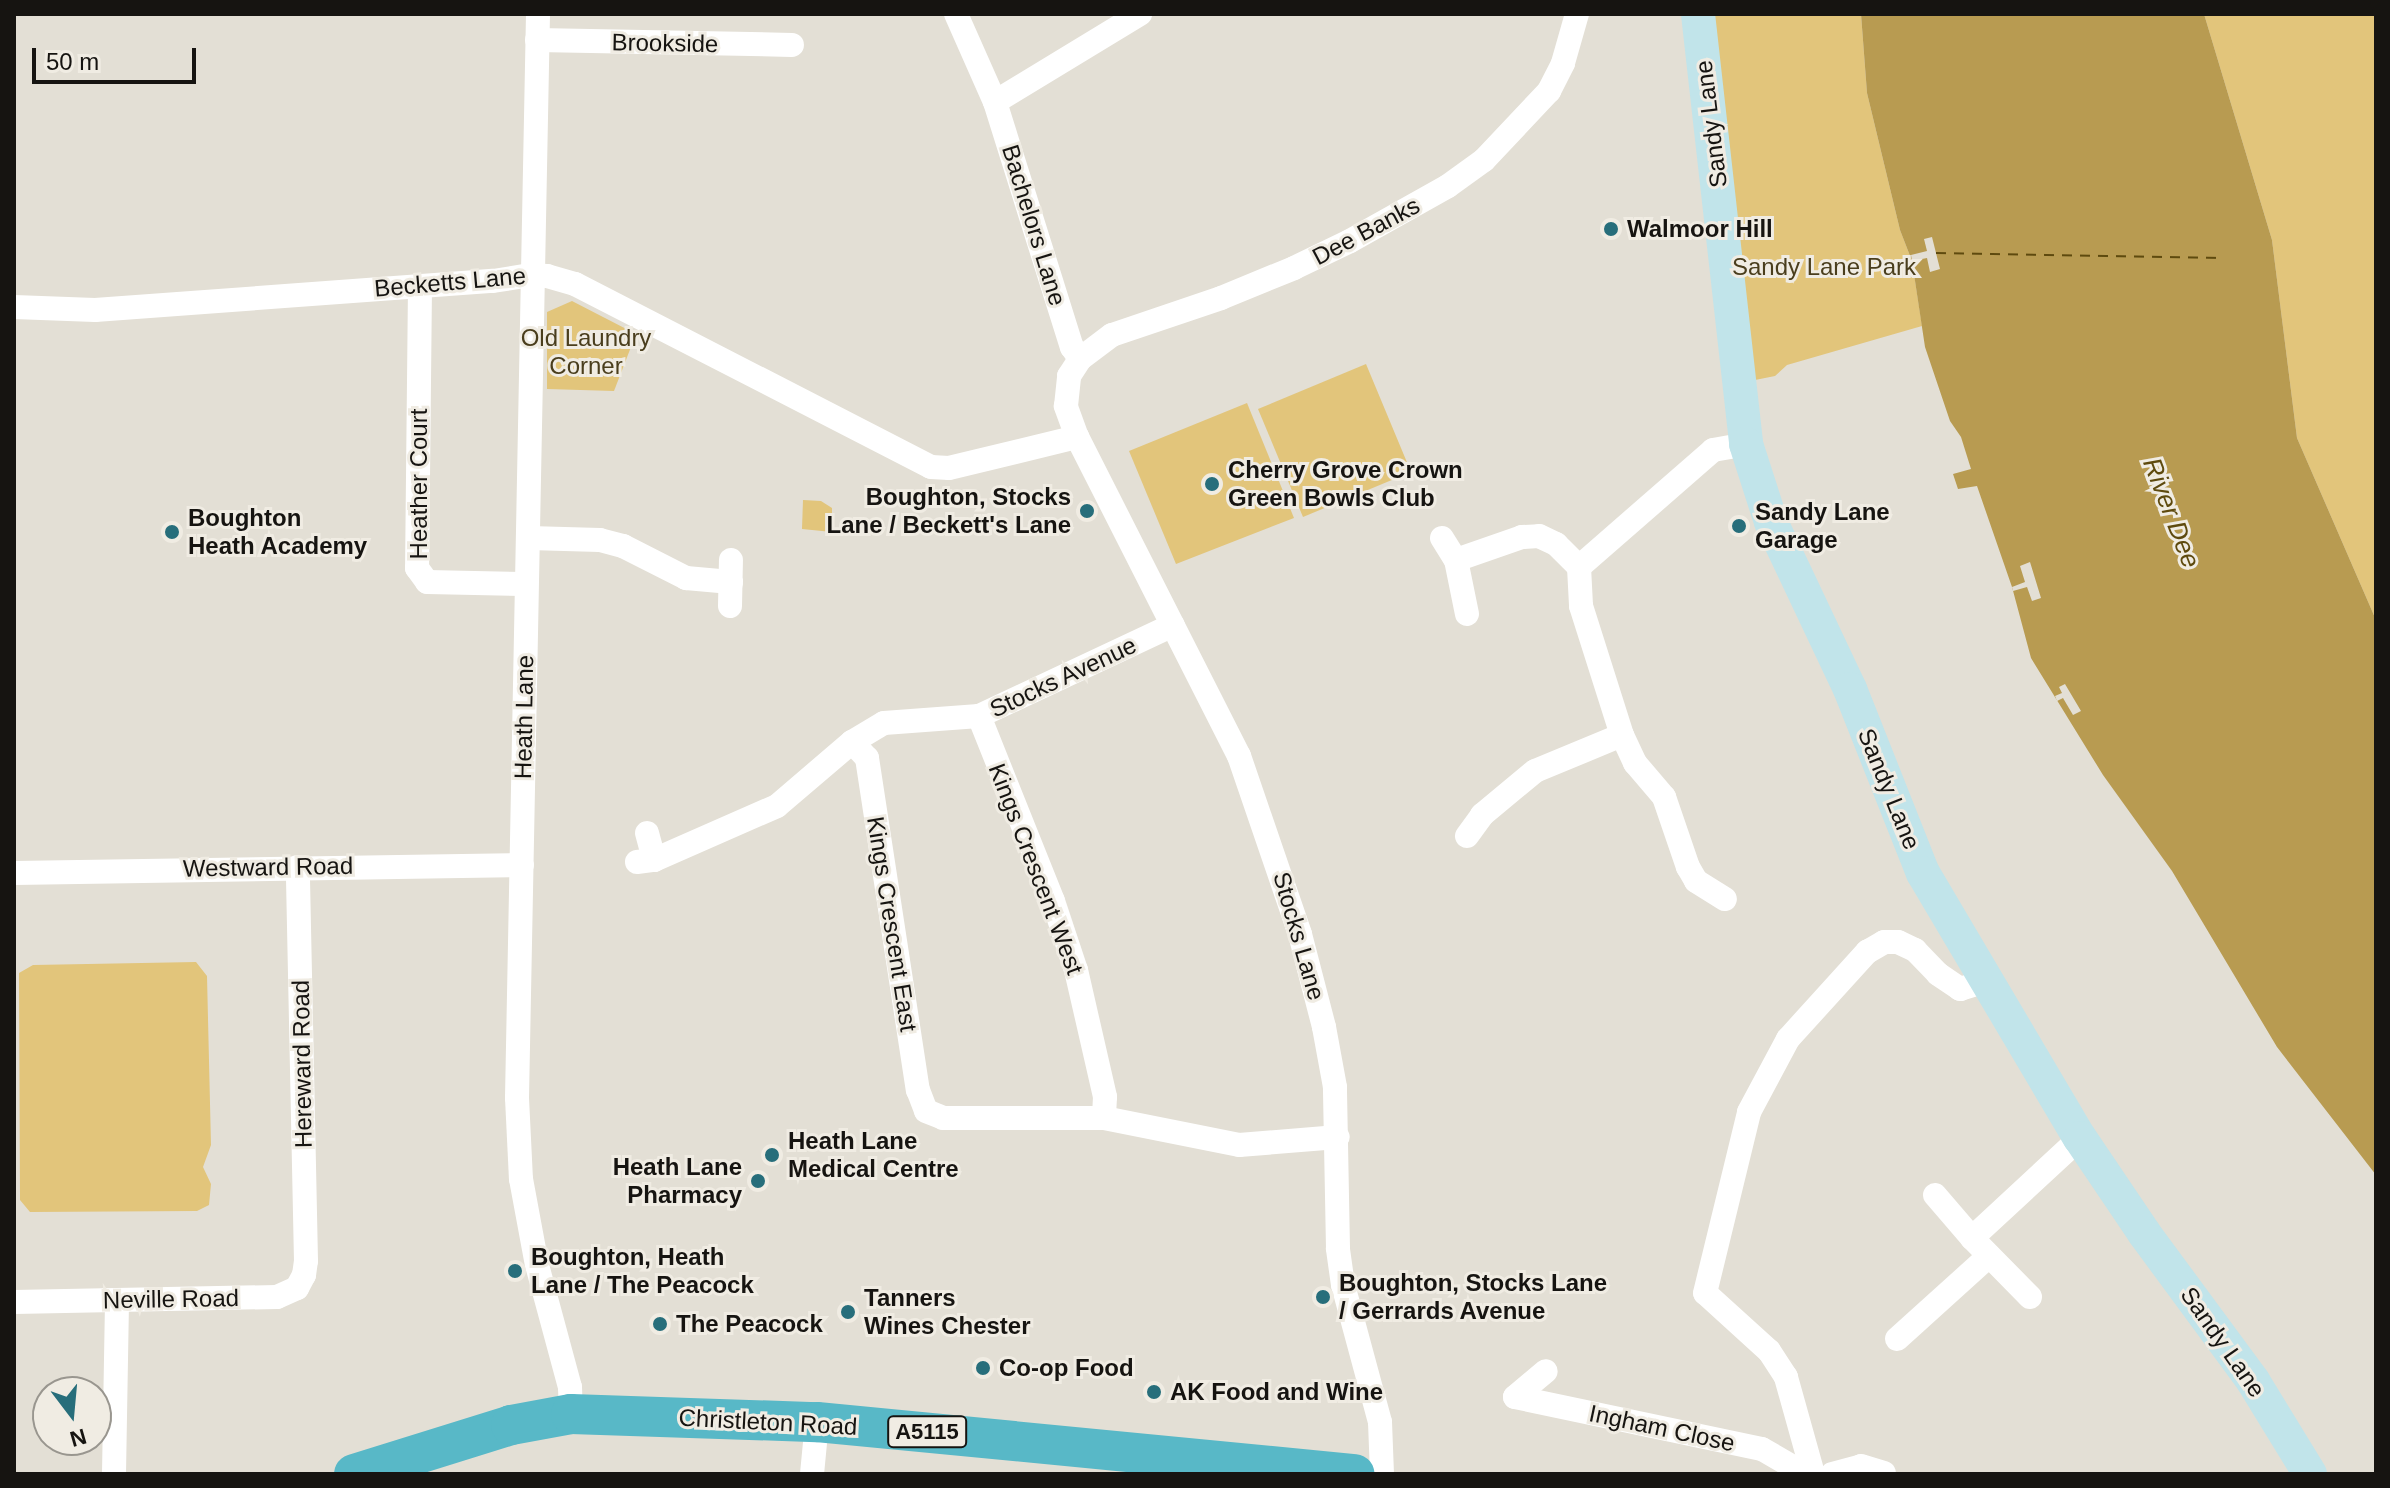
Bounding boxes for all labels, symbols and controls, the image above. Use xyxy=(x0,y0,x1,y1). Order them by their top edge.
street label: Brookside xyxy=(611,28,719,58)
scale bar xyxy=(36,32,200,82)
text: 50 m xyxy=(46,48,99,75)
street label: Sandy Lane xyxy=(1689,59,1733,189)
street label: Bachelors Lane xyxy=(996,141,1072,309)
street label: Dee Banks xyxy=(1307,191,1425,271)
place label: Walmoor Hill xyxy=(1627,215,1773,243)
marker: Walmoor Hill xyxy=(1602,220,1620,238)
park label: Sandy Lane Park xyxy=(1732,253,1916,281)
street label: Becketts Lane xyxy=(373,261,527,303)
park label: Old Laundry Corner xyxy=(521,324,651,380)
street label: Heather Court xyxy=(405,409,433,559)
water label: River Dee xyxy=(2136,453,2206,573)
place label: Cherry Grove Crown Green Bowls Club xyxy=(1228,456,1463,512)
marker: Cherry Grove Crown Green Bowls Club xyxy=(1203,475,1221,493)
place label: Boughton, Stocks Lane / Beckett's Lane xyxy=(827,483,1071,539)
place label: Sandy Lane Garage xyxy=(1755,498,1890,554)
marker: Boughton, Stocks Lane / Beckett's Lane xyxy=(1078,502,1096,520)
place label: Boughton Heath Academy xyxy=(188,504,368,560)
marker: Sandy Lane Garage xyxy=(1730,517,1748,535)
marker: Boughton Heath Academy xyxy=(163,523,181,541)
street label: Stocks Avenue xyxy=(985,630,1141,724)
street label: Heath Lane xyxy=(509,655,539,779)
street label: Sandy Lane xyxy=(1852,724,1926,854)
street label: Kings Crescent West xyxy=(982,759,1090,979)
street label: Kings Crescent East xyxy=(861,814,923,1034)
street label: Westward Road xyxy=(183,851,353,883)
street label: Stocks Lane xyxy=(1267,869,1331,1003)
street label: Hereward Road xyxy=(286,980,318,1148)
place label: Heath Lane Medical Centre xyxy=(788,1127,959,1183)
marker: Heath Lane Medical Centre xyxy=(763,1146,781,1164)
place label: Heath Lane Pharmacy xyxy=(613,1153,742,1209)
marker: Heath Lane Pharmacy xyxy=(749,1172,767,1190)
place label: Boughton, Heath Lane / The Peacock xyxy=(531,1243,754,1299)
marker: Boughton, Heath Lane / The Peacock xyxy=(506,1262,524,1280)
place label: Boughton, Stocks Lane / Gerrards Avenue xyxy=(1339,1269,1607,1325)
street label: Sandy Lane xyxy=(2174,1281,2272,1403)
street label: Neville Road xyxy=(103,1283,239,1315)
place label: Tanners Wines Chester xyxy=(864,1284,1030,1340)
marker: Boughton, Stocks Lane / Gerrards Avenue xyxy=(1314,1288,1332,1306)
marker: Tanners Wines Chester xyxy=(839,1303,857,1321)
place label: The Peacock xyxy=(676,1310,823,1338)
marker: The Peacock xyxy=(651,1315,669,1333)
place label: Co-op Food xyxy=(999,1354,1134,1382)
marker: Co-op Food xyxy=(974,1359,992,1377)
north arrow xyxy=(32,1376,112,1456)
place label: AK Food and Wine xyxy=(1170,1378,1383,1406)
marker: AK Food and Wine xyxy=(1145,1383,1163,1401)
street label: Ingham Close xyxy=(1587,1399,1737,1457)
street label: Christleton Road xyxy=(678,1403,858,1441)
road number: A5115 xyxy=(887,1414,967,1450)
text: N xyxy=(67,1423,89,1452)

